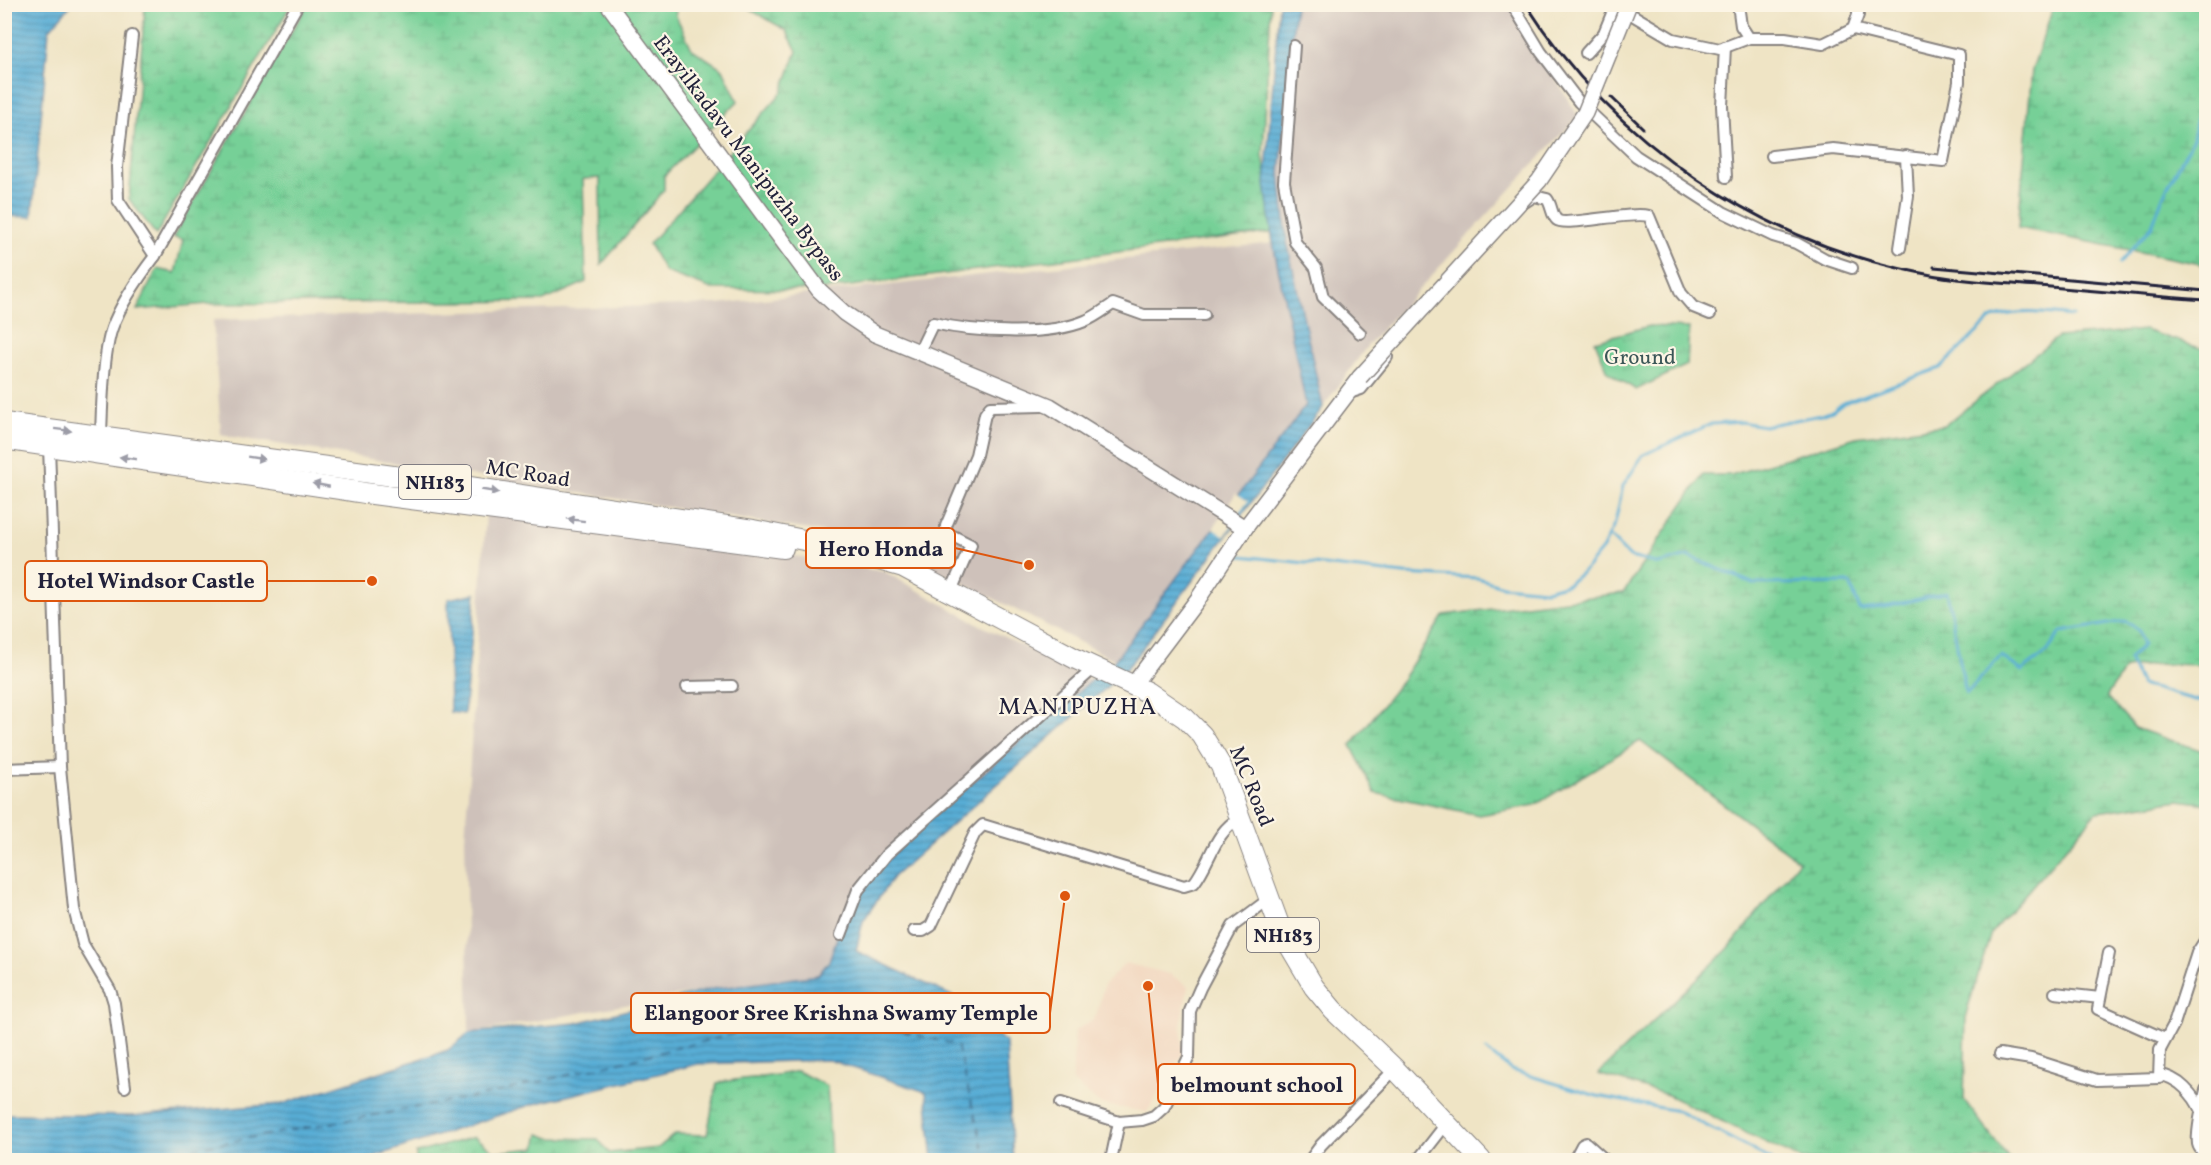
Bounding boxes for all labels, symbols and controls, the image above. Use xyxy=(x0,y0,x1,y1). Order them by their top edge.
street label: Erayilkadavu Manipuzha Bypass xyxy=(646,30,850,288)
park label: Ground xyxy=(1604,344,1676,373)
one-way arrow xyxy=(53,425,72,435)
one-way arrow xyxy=(118,453,137,462)
one-way arrow xyxy=(246,454,265,463)
street label: MC Road xyxy=(484,454,572,495)
road number: NH183 xyxy=(399,465,471,499)
one-way arrow xyxy=(311,480,330,489)
one-way arrow xyxy=(481,487,500,496)
one-way arrow xyxy=(567,516,586,525)
callout: Hero Honda xyxy=(806,528,955,568)
text: Hero Honda xyxy=(819,535,944,566)
callout: Hotel Windsor Castle xyxy=(25,561,267,601)
text: Hotel Windsor Castle xyxy=(37,567,255,598)
district label: MANIPUZHA xyxy=(998,691,1158,725)
street label: MC Road xyxy=(1221,742,1280,831)
road number: NH183 xyxy=(1247,918,1319,952)
callout: Elangoor Sree Krishna Swamy Temple xyxy=(631,993,1050,1033)
text: Elangoor Sree Krishna Swamy Temple xyxy=(644,999,1038,1030)
callout: belmount school xyxy=(1158,1064,1355,1104)
text: belmount school xyxy=(1171,1071,1343,1102)

